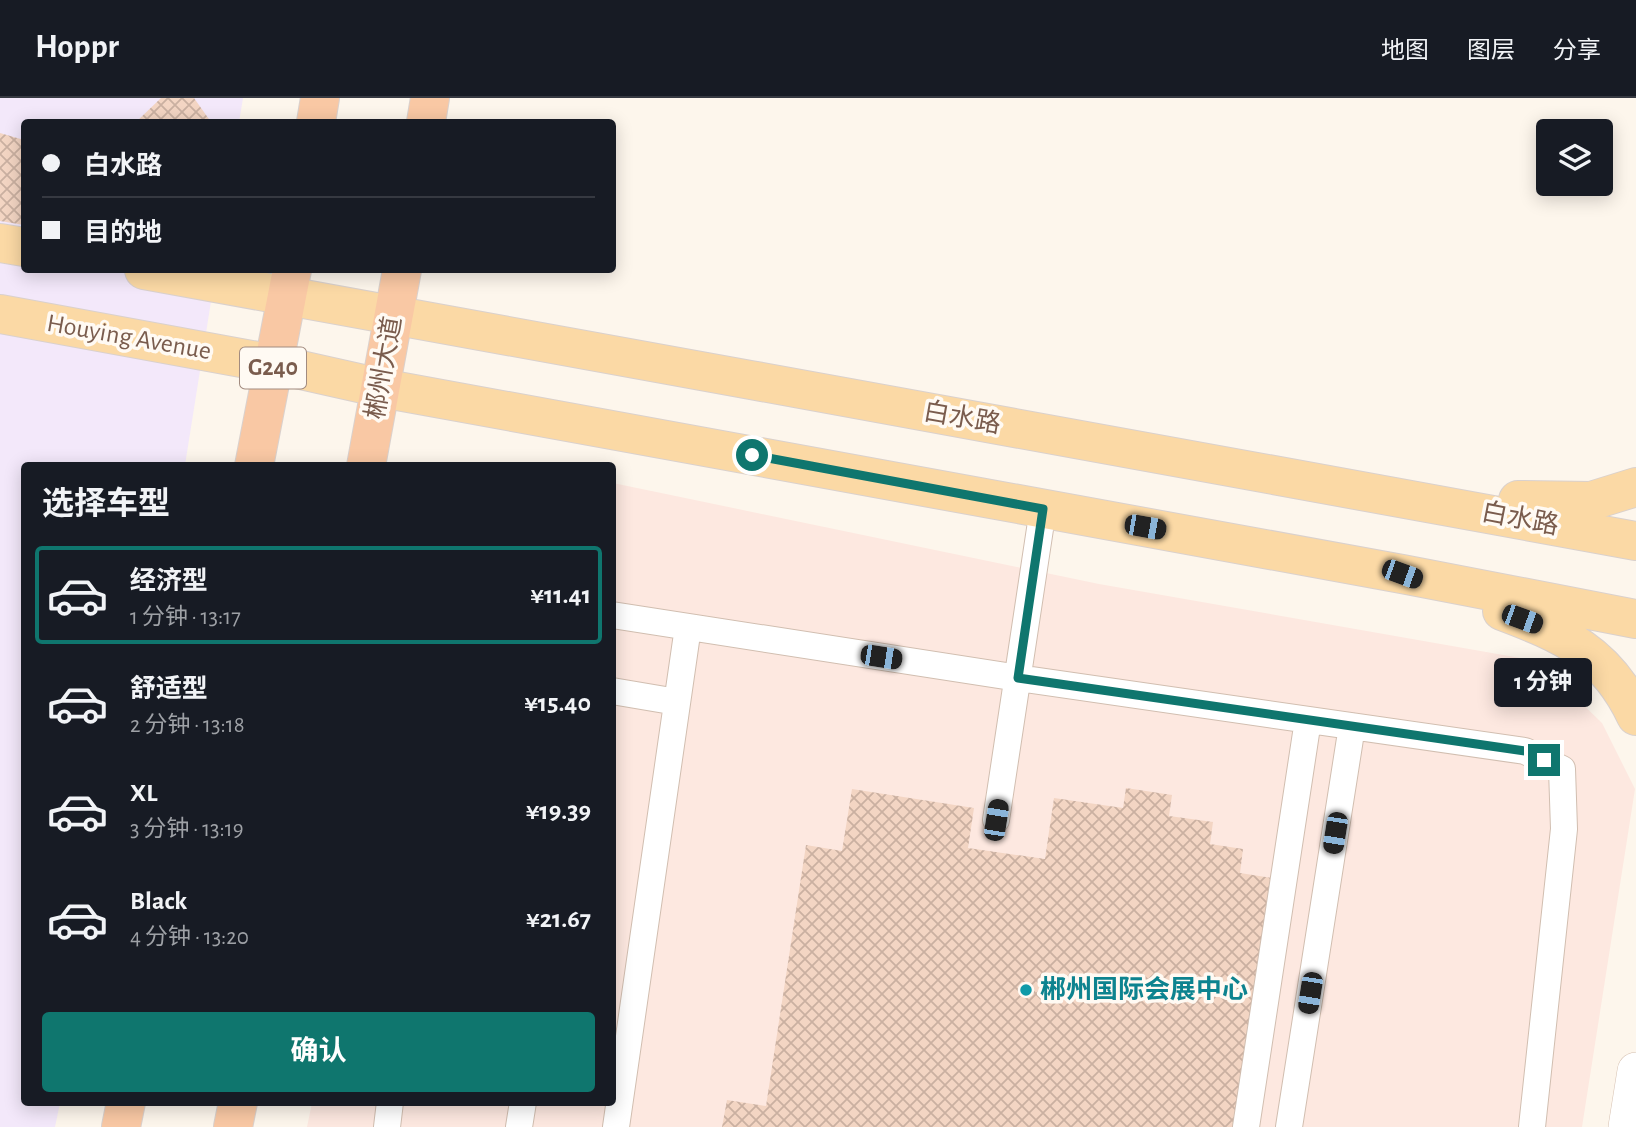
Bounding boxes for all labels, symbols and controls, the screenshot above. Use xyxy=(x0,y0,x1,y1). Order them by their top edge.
text: Hoppr xyxy=(35,31,119,64)
text: 地图 xyxy=(1381,39,1429,63)
text: 图层 xyxy=(1467,39,1515,63)
text: 分享 xyxy=(1553,39,1601,63)
map controls xyxy=(1536,119,1613,196)
button: layers xyxy=(1536,119,1613,196)
text: 白水路 xyxy=(84,153,162,179)
text: 目的地 xyxy=(84,220,162,246)
street label: Houying Avenue xyxy=(45,310,213,364)
street label: 郴州大道 xyxy=(360,314,406,421)
road number: G240 xyxy=(240,347,306,388)
street label: 白水路 xyxy=(921,396,1003,438)
route start xyxy=(736,439,768,471)
text: 选择车型 xyxy=(42,488,170,520)
street label: 白水路 xyxy=(1479,497,1561,539)
car xyxy=(1123,513,1168,541)
car xyxy=(1379,557,1426,591)
icon: car xyxy=(46,564,109,627)
text: 经济型 xyxy=(130,568,208,594)
text: ¥11.41 xyxy=(530,582,591,608)
car xyxy=(1499,602,1546,636)
text: 1 分钟 · 13:17 xyxy=(130,606,241,629)
car xyxy=(859,643,904,671)
callout: 1 分钟 xyxy=(1495,658,1593,708)
text: 1 分钟 xyxy=(1514,671,1572,694)
icon: car xyxy=(46,672,109,735)
text: 舒适型 xyxy=(130,676,208,702)
text: ¥15.40 xyxy=(524,690,591,716)
text: 2 分钟 · 13:18 xyxy=(130,714,245,737)
route end xyxy=(1528,744,1560,776)
icon: car xyxy=(46,780,109,843)
text: XL xyxy=(130,780,157,806)
text: ¥19.39 xyxy=(526,798,591,824)
car xyxy=(983,798,1010,842)
car xyxy=(1322,811,1349,855)
text: 3 分钟 · 13:19 xyxy=(130,818,244,841)
icon: car xyxy=(46,888,109,951)
text: Black xyxy=(130,888,187,914)
text: ¥21.67 xyxy=(526,906,591,932)
text: 4 分钟 · 13:20 xyxy=(130,926,249,949)
car xyxy=(1297,971,1324,1015)
place label: 郴州国际会展中心 xyxy=(1040,975,1248,1003)
marker: 郴州国际会展中心 xyxy=(1018,982,1034,998)
button: 确认 xyxy=(42,1012,595,1092)

